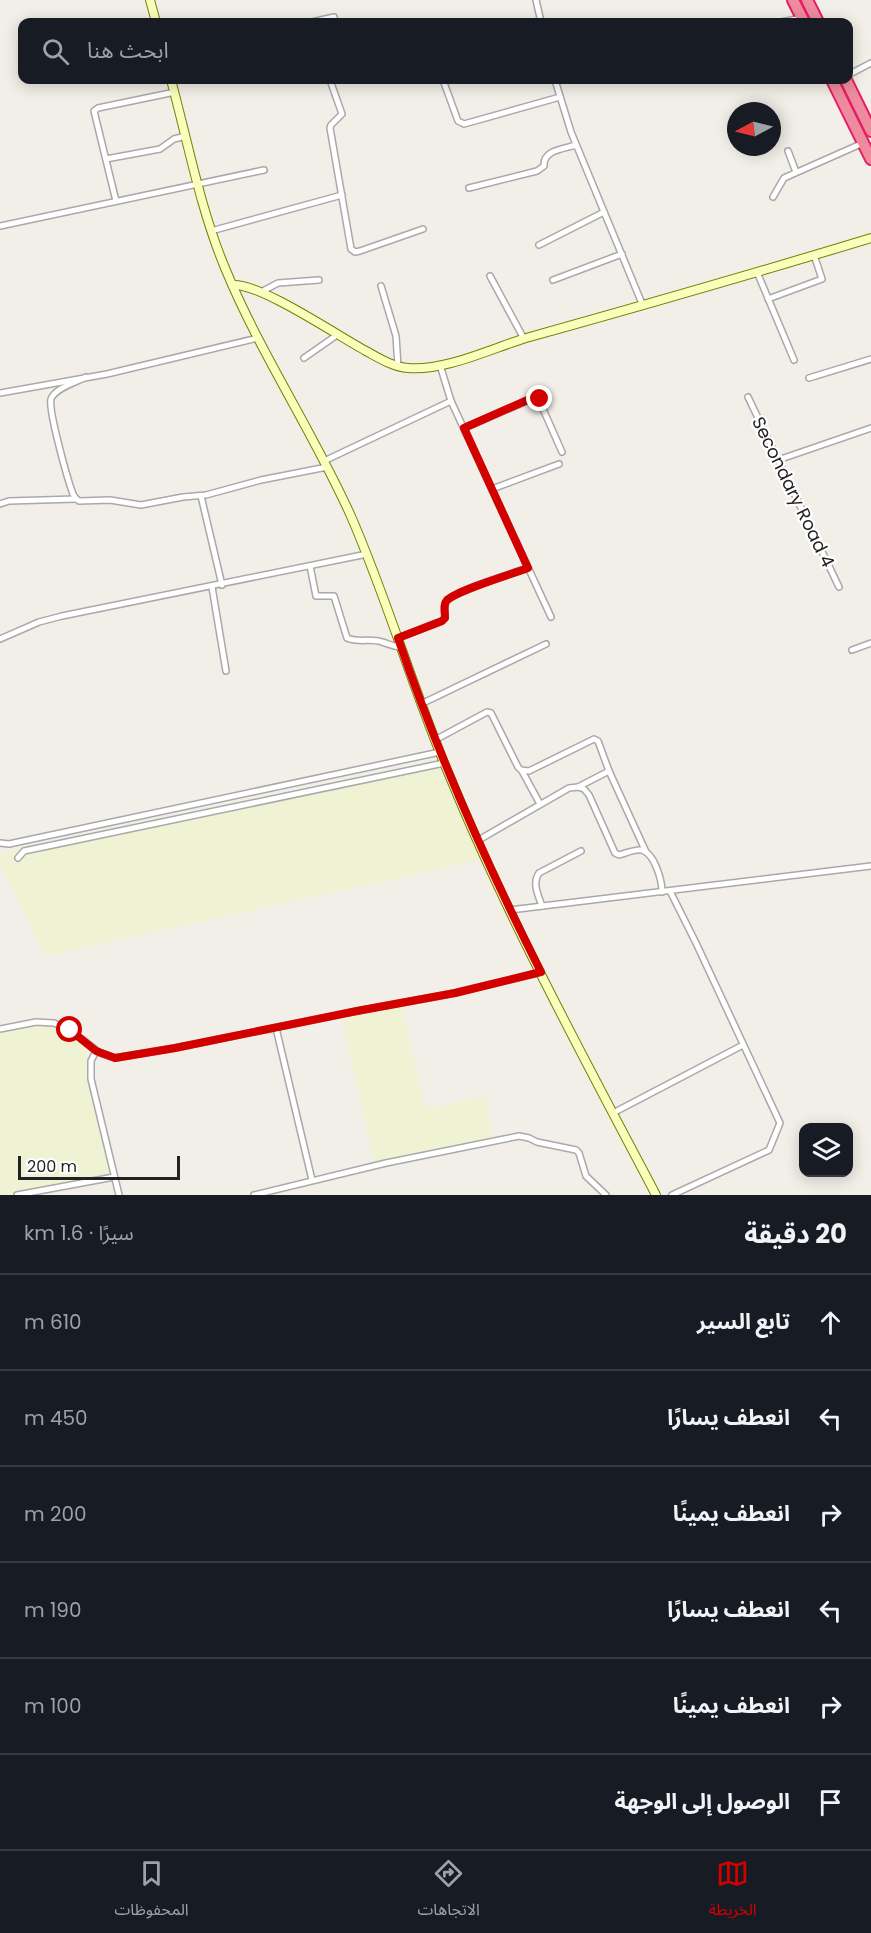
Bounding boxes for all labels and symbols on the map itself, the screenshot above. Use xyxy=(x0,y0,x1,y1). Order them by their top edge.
north arrow xyxy=(727,102,781,156)
route end xyxy=(526,385,552,411)
street label: Secondary Road 4 xyxy=(746,412,841,571)
route start xyxy=(56,1016,82,1042)
scale bar xyxy=(18,1153,180,1180)

